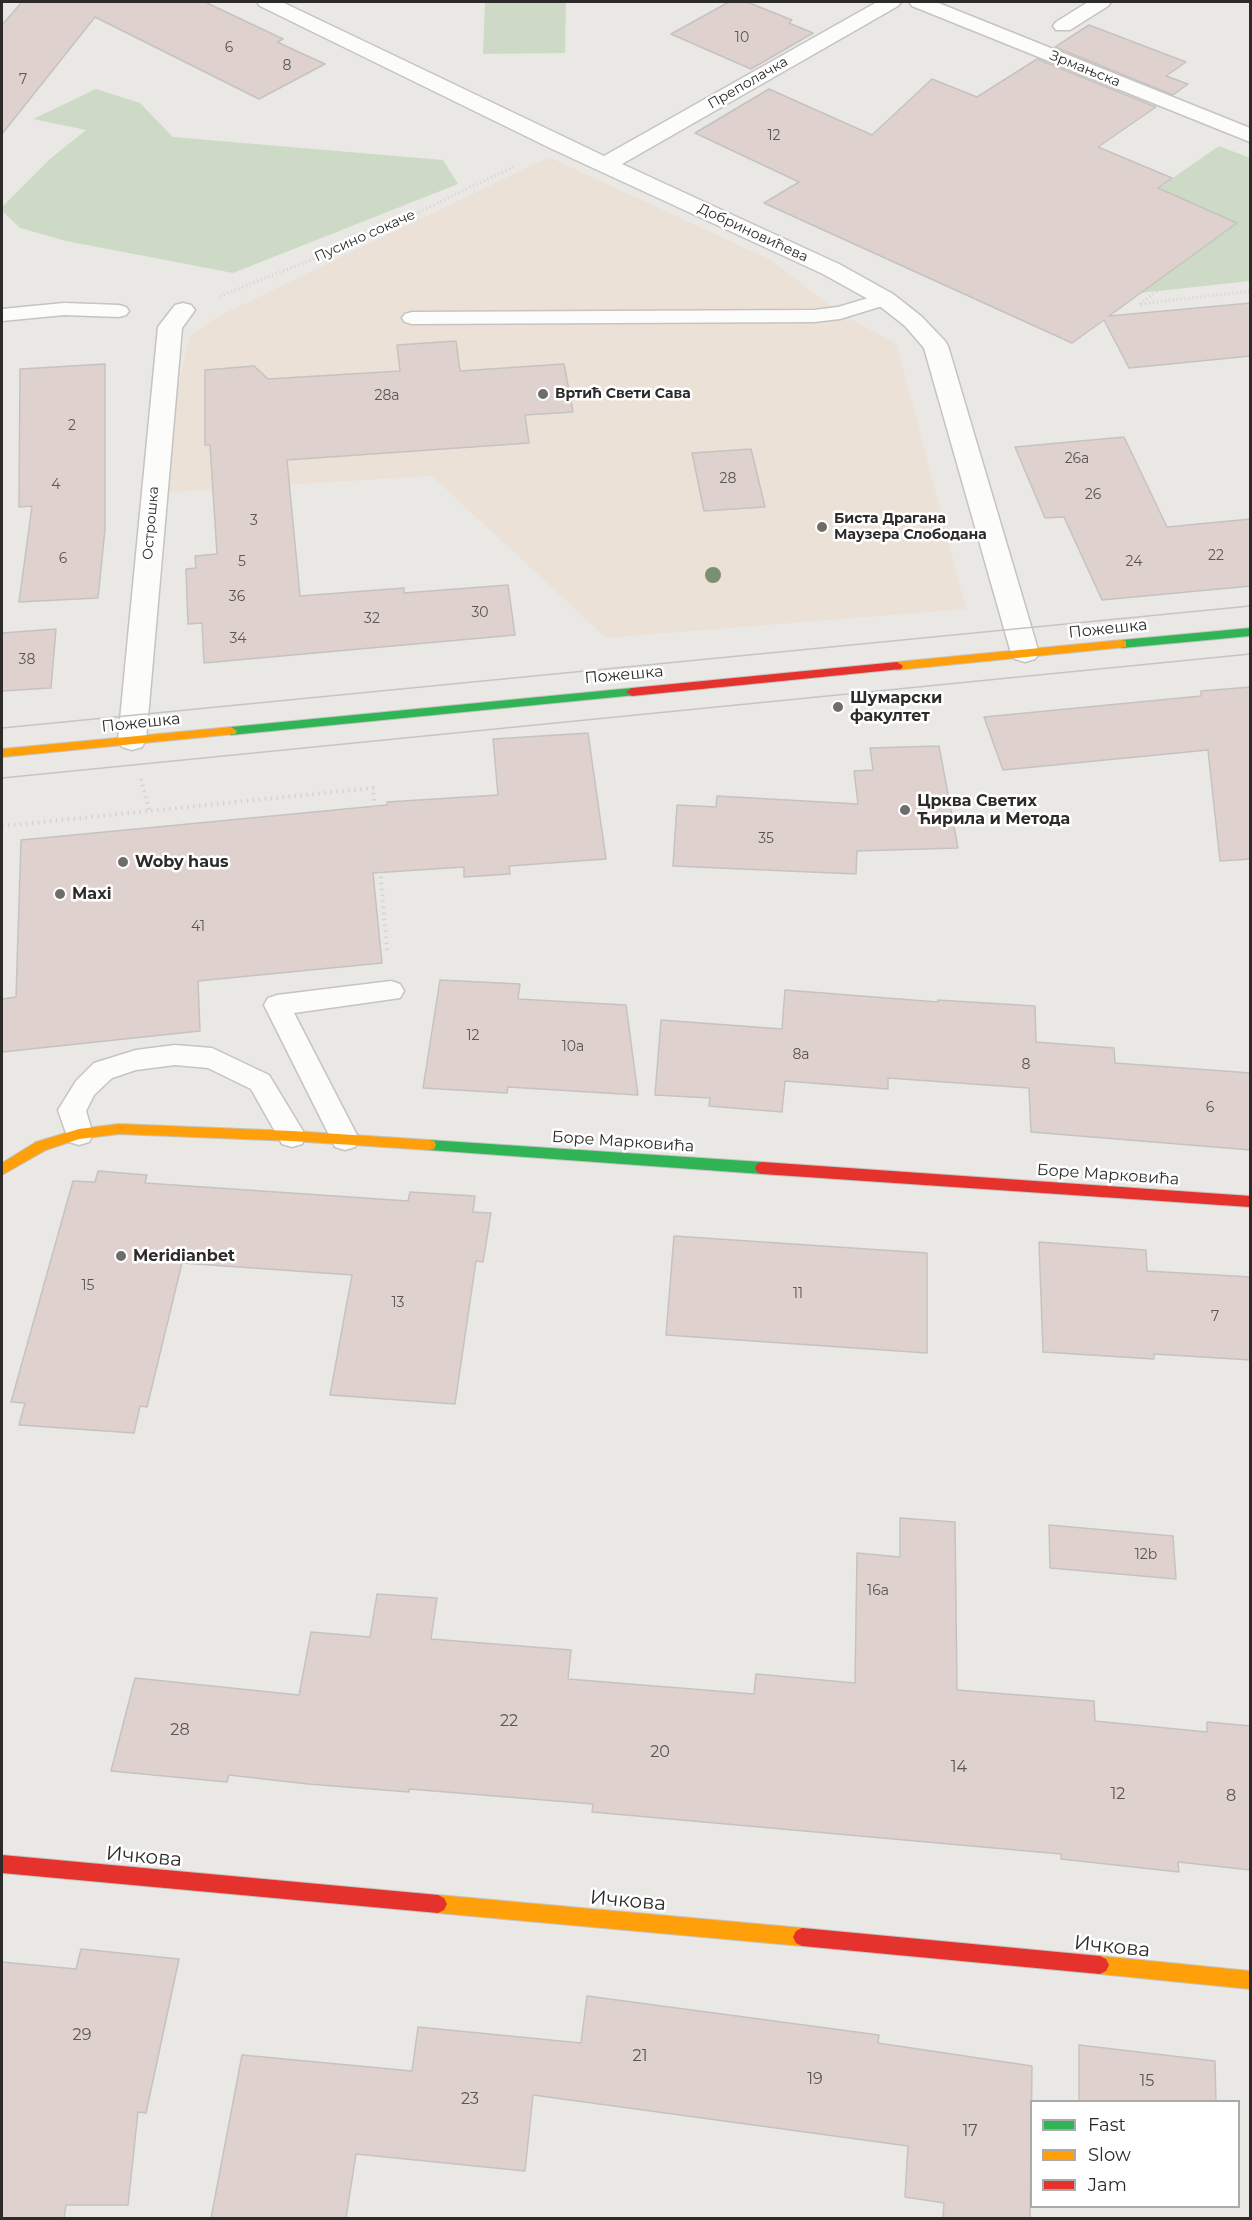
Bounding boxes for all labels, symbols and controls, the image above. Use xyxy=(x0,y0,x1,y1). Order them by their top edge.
house number: 10 xyxy=(735,30,749,46)
house number: 6 xyxy=(225,40,233,56)
street label: Зрмањска xyxy=(1047,47,1123,91)
street label: Преполачка xyxy=(705,53,791,113)
house number: 8 xyxy=(283,58,291,74)
house number: 7 xyxy=(19,72,27,88)
house number: 12 xyxy=(767,128,781,144)
street label: Добриновићева xyxy=(695,200,811,266)
street label: Пусино сокаче xyxy=(312,206,418,266)
place label: Вртић Свети Сава xyxy=(555,386,691,402)
marker: Вртић Свети Сава xyxy=(536,387,550,401)
house number: 28a xyxy=(374,388,400,404)
house number: 2 xyxy=(68,418,76,434)
house number: 26a xyxy=(1065,451,1089,467)
house number: 28 xyxy=(720,471,736,487)
house number: 4 xyxy=(51,477,61,493)
street label: Острошка xyxy=(139,485,163,561)
house number: 26 xyxy=(1085,487,1101,503)
place label: Биста Драгана Маузера Слободана xyxy=(834,511,987,544)
house number: 3 xyxy=(250,513,258,529)
marker: Биста Драгана Маузера Слободана xyxy=(815,520,829,534)
house number: 22 xyxy=(1208,548,1224,564)
house number: 6 xyxy=(59,551,67,567)
house number: 5 xyxy=(238,554,246,570)
house number: 24 xyxy=(1126,554,1142,570)
house number: 36 xyxy=(229,589,245,605)
house number: 30 xyxy=(471,605,489,621)
house number: 32 xyxy=(364,611,380,627)
street label: Пожешка xyxy=(1068,615,1148,643)
house number: 34 xyxy=(229,631,247,647)
house number: 38 xyxy=(19,652,35,668)
street label: Пожешка xyxy=(584,662,664,688)
place label: Шумарски факултет xyxy=(850,688,942,726)
marker: Шумарски факултет xyxy=(831,700,845,714)
street label: Пожешка xyxy=(101,709,181,737)
place label: Црква Светих Ћирила и Метода xyxy=(917,791,1070,829)
marker: Црква Светих Ћирила и Метода xyxy=(898,803,912,817)
house number: 35 xyxy=(758,831,774,847)
place label: Woby haus xyxy=(135,852,229,872)
marker: Woby haus xyxy=(116,855,130,869)
place label: Maxi xyxy=(72,884,111,904)
marker: Maxi xyxy=(53,887,67,901)
house number: 41 xyxy=(191,919,205,935)
house number: 12 xyxy=(466,1028,480,1044)
house number: 10a xyxy=(562,1039,584,1055)
house number: 8a xyxy=(792,1047,810,1063)
house number: 8 xyxy=(1022,1057,1030,1073)
house number: 6 xyxy=(1206,1100,1214,1116)
street label: Боре Марковића xyxy=(551,1127,695,1157)
street label: Боре Марковића xyxy=(1036,1160,1180,1190)
place label: Meridianbet xyxy=(133,1246,235,1266)
marker: Meridianbet xyxy=(114,1249,128,1263)
house number: 15 xyxy=(82,1278,94,1294)
house number: 11 xyxy=(793,1286,803,1302)
house number: 13 xyxy=(392,1295,404,1311)
house number: 7 xyxy=(1211,1309,1219,1325)
house number: 12b xyxy=(1135,1547,1157,1563)
house number: 16a xyxy=(867,1583,889,1599)
house number: 22 xyxy=(500,1711,518,1731)
house number: 28 xyxy=(170,1720,190,1740)
house number: 20 xyxy=(650,1742,670,1762)
house number: 14 xyxy=(951,1757,967,1777)
house number: 12 xyxy=(1111,1784,1125,1804)
house number: 8 xyxy=(1226,1786,1236,1806)
street label: Ичкова xyxy=(105,1842,183,1872)
street label: Ичкова xyxy=(589,1886,667,1916)
street label: Ичкова xyxy=(1073,1931,1151,1963)
house number: 29 xyxy=(73,2025,91,2045)
house number: 21 xyxy=(633,2046,647,2066)
house number: 19 xyxy=(807,2069,823,2089)
house number: 15 xyxy=(1140,2071,1154,2091)
house number: 23 xyxy=(461,2089,479,2109)
legend xyxy=(1030,2100,1240,2208)
text: Fast xyxy=(1088,2114,1126,2136)
house number: 17 xyxy=(962,2121,978,2141)
text: Slow xyxy=(1088,2144,1131,2166)
text: Jam xyxy=(1088,2174,1127,2196)

